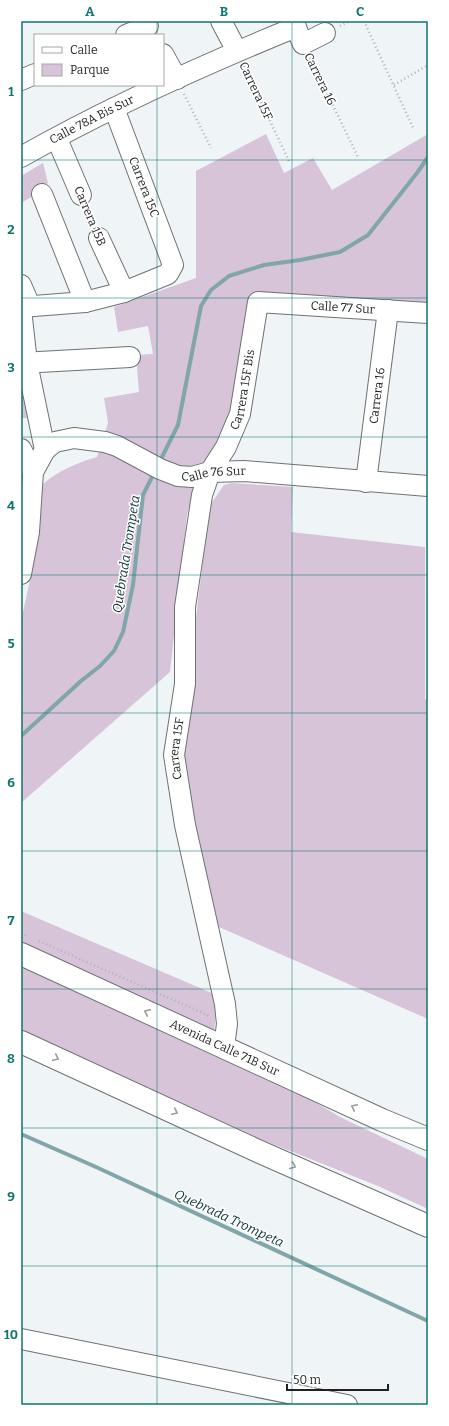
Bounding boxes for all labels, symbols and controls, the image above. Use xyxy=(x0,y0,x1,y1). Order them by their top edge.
text: A xyxy=(85,4,95,19)
text: B xyxy=(220,4,228,19)
text: C xyxy=(356,4,364,19)
legend xyxy=(34,34,164,86)
text: Calle xyxy=(70,43,98,57)
street label: Carrera 16 xyxy=(301,50,339,108)
street label: Carrera 15F xyxy=(236,60,276,123)
text: Parque xyxy=(70,63,109,77)
text: 1 xyxy=(8,84,14,99)
street label: Calle 78A Bis Sur xyxy=(47,92,137,147)
street label: Carrera 15C xyxy=(126,155,162,219)
street label: Carrera 15B xyxy=(71,184,109,248)
text: 2 xyxy=(7,222,15,237)
street label: Calle 77 Sur xyxy=(310,298,376,317)
street label: Carrera 15F Bis xyxy=(227,348,257,432)
text: 3 xyxy=(7,360,15,375)
street label: Carrera 16 xyxy=(366,367,388,425)
street label: Calle 76 Sur xyxy=(181,464,247,485)
water label: Quebrada Trompeta xyxy=(109,494,143,614)
text: 4 xyxy=(7,498,15,513)
text: 5 xyxy=(7,636,15,651)
street label: Carrera 15F xyxy=(167,716,187,781)
text: 6 xyxy=(7,775,15,790)
text: 7 xyxy=(8,913,15,928)
one-way arrow xyxy=(143,1008,150,1016)
street label: Avenida Calle 71B Sur xyxy=(168,1016,282,1079)
text: 8 xyxy=(7,1051,15,1066)
one-way arrow xyxy=(52,1053,60,1061)
one-way arrow xyxy=(350,1104,358,1112)
one-way arrow xyxy=(170,1107,178,1115)
one-way arrow xyxy=(288,1161,296,1169)
water label: Quebrada Trompeta xyxy=(172,1186,286,1250)
text: 9 xyxy=(7,1189,15,1204)
text: 10 xyxy=(4,1327,18,1342)
scale bar xyxy=(287,1366,388,1392)
text: 50 m xyxy=(293,1373,322,1387)

